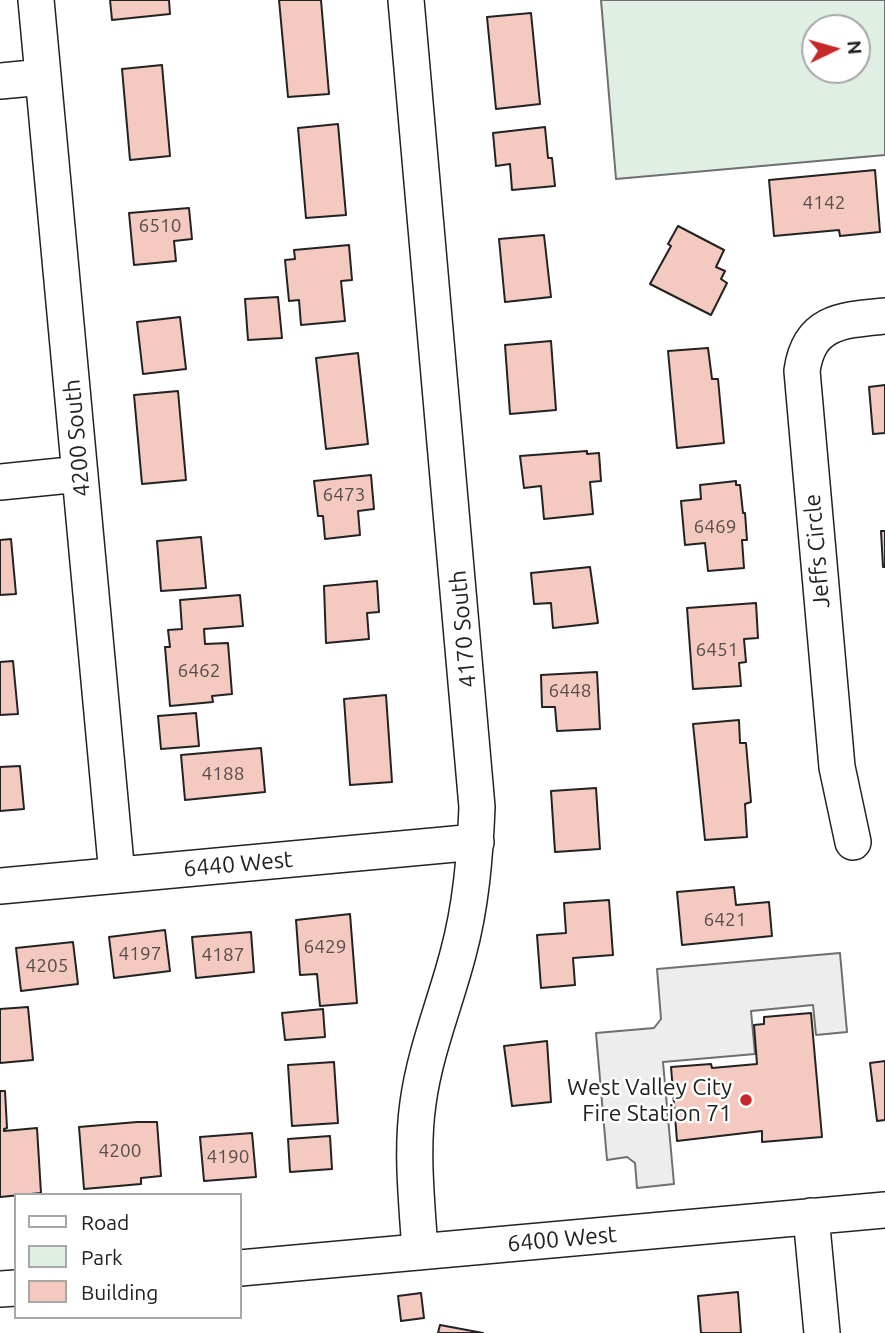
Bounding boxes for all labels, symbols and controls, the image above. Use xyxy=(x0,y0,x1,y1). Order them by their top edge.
north arrow xyxy=(801,14,871,84)
text: N xyxy=(843,39,867,55)
house number: 4142 xyxy=(803,192,845,214)
house number: 6510 xyxy=(139,215,181,237)
street label: 4200 South xyxy=(58,378,96,498)
house number: 6473 xyxy=(323,484,365,506)
street label: Jeffs Circle xyxy=(798,493,836,609)
house number: 6469 xyxy=(694,516,736,538)
street label: 4170 South xyxy=(444,569,482,689)
house number: 6451 xyxy=(696,639,738,661)
house number: 6462 xyxy=(178,660,220,682)
house number: 6448 xyxy=(549,680,591,702)
house number: 4188 xyxy=(202,763,244,785)
street label: 6440 West xyxy=(182,845,294,883)
house number: 6421 xyxy=(704,909,746,931)
house number: 6429 xyxy=(304,936,346,958)
house number: 4197 xyxy=(119,943,161,965)
house number: 4187 xyxy=(202,944,244,966)
house number: 4205 xyxy=(26,955,68,977)
place label: West Valley City Fire Station 71 xyxy=(567,1073,732,1127)
marker: West Valley City Fire Station 71 xyxy=(738,1092,754,1108)
house number: 4200 xyxy=(99,1140,141,1162)
house number: 4190 xyxy=(207,1146,249,1168)
legend xyxy=(14,1193,242,1319)
text: Road xyxy=(81,1210,129,1234)
street label: 6400 West xyxy=(506,1220,618,1258)
text: Park xyxy=(81,1245,123,1269)
text: Building xyxy=(81,1280,158,1304)

